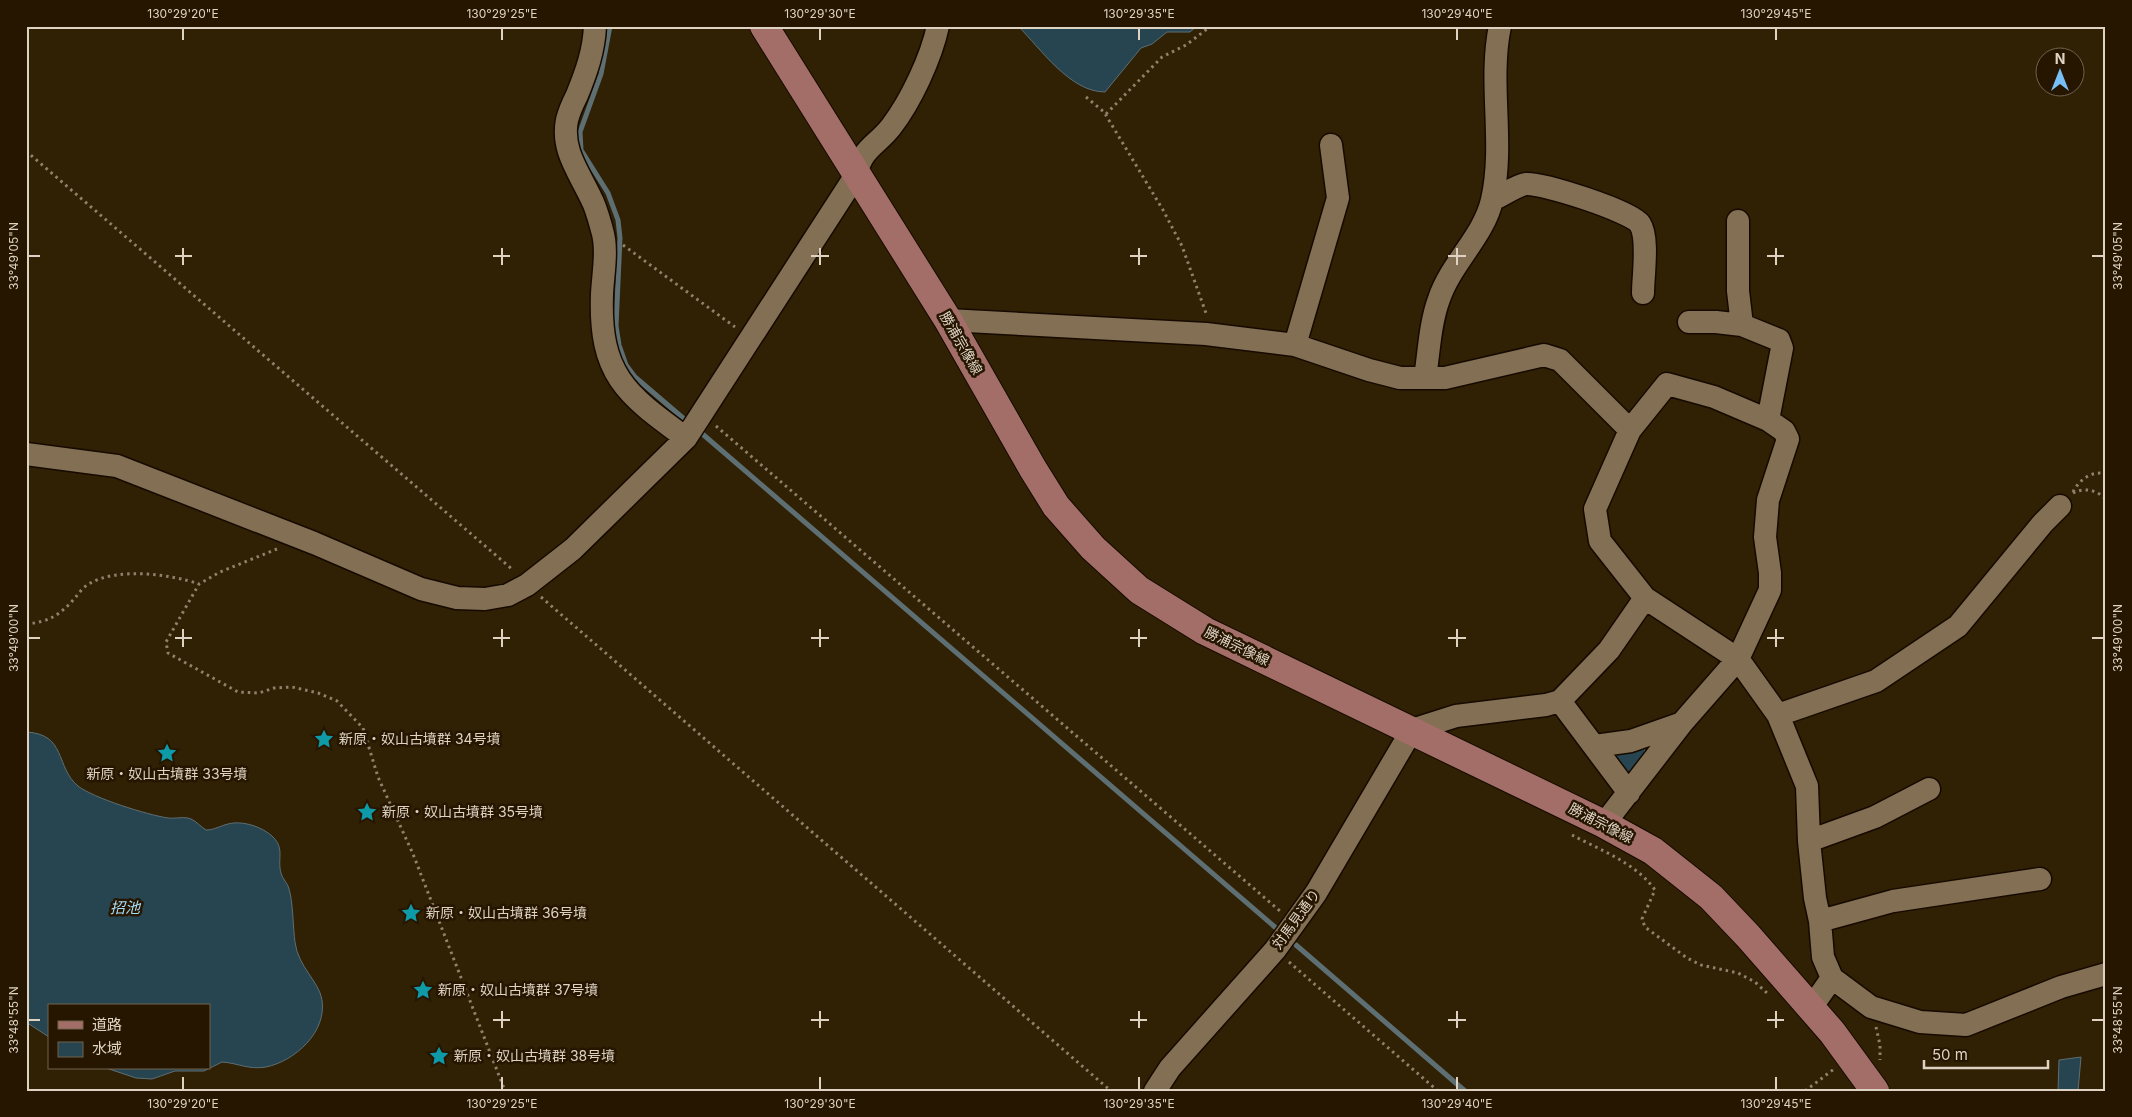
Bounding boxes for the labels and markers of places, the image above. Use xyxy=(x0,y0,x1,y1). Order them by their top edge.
place icon: 新原・奴山古墳群 34号墳 xyxy=(313,728,335,750)
place label: 新原・奴山古墳群 34号墳 xyxy=(339,730,501,747)
place icon: 新原・奴山古墳群 33号墳 xyxy=(156,742,178,764)
place label: 新原・奴山古墳群 33号墳 xyxy=(86,765,248,782)
place icon: 新原・奴山古墳群 35号墳 xyxy=(356,801,378,823)
place label: 新原・奴山古墳群 35号墳 xyxy=(382,803,543,820)
place icon: 新原・奴山古墳群 36号墳 xyxy=(400,902,422,924)
place label: 新原・奴山古墳群 36号墳 xyxy=(426,904,587,921)
place icon: 新原・奴山古墳群 37号墳 xyxy=(412,979,434,1001)
place label: 新原・奴山古墳群 37号墳 xyxy=(438,981,599,998)
place icon: 新原・奴山古墳群 38号墳 xyxy=(428,1045,450,1067)
place label: 新原・奴山古墳群 38号墳 xyxy=(454,1047,615,1064)

